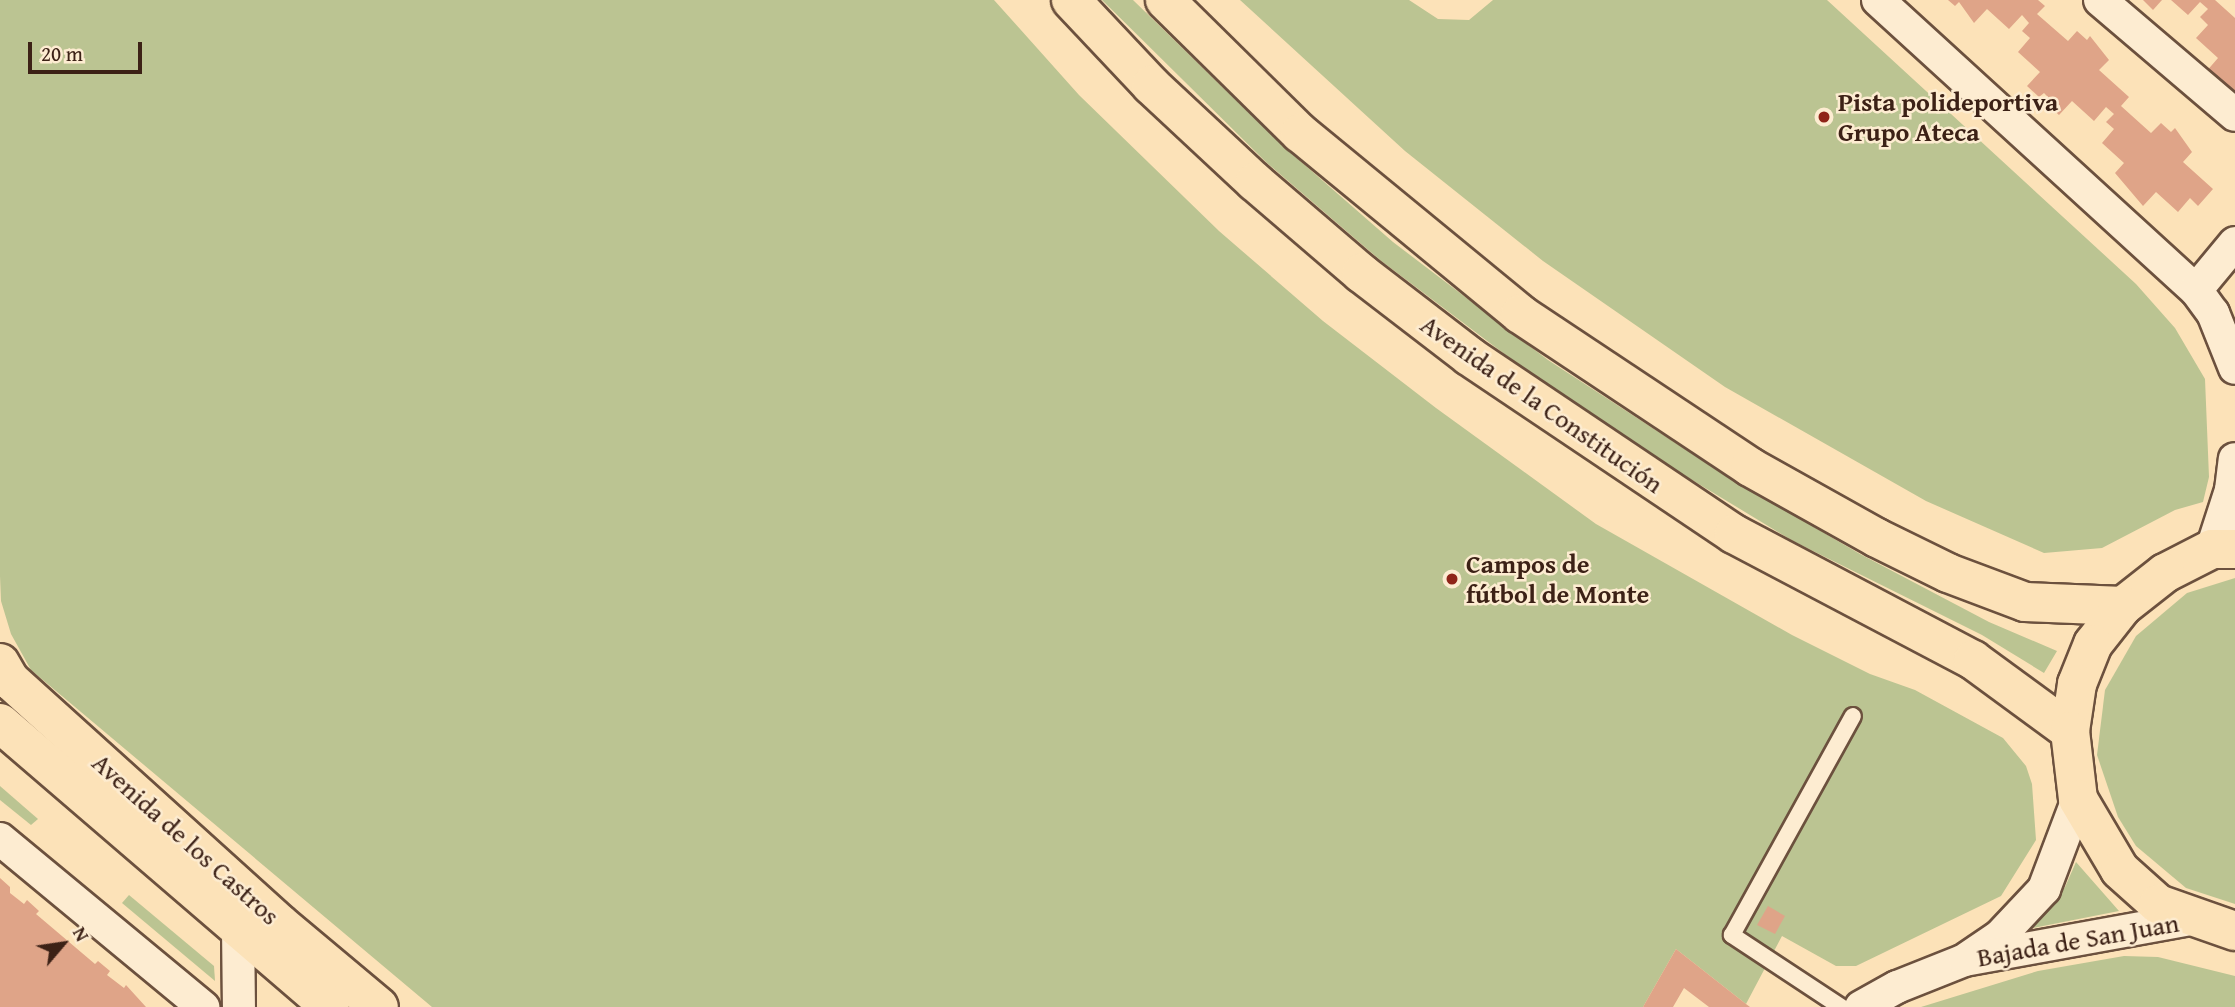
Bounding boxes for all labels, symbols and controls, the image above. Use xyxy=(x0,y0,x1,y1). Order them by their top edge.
scale bar xyxy=(32,28,145,72)
text: 20 m xyxy=(41,38,83,69)
place label: Pista polideportiva Grupo Ateca xyxy=(1838,86,2058,148)
marker: Pista polideportiva Grupo Ateca xyxy=(1816,109,1832,125)
street label: Avenida de la Constitución xyxy=(1415,308,1669,500)
place label: Campos de fútbol de Monte xyxy=(1466,548,1649,610)
marker: Campos de fútbol de Monte xyxy=(1444,571,1460,587)
street label: Avenida de los Castros xyxy=(86,747,286,931)
street label: Bajada de San Juan xyxy=(1975,907,2181,973)
north arrow xyxy=(28,909,98,979)
text: N xyxy=(66,921,97,946)

